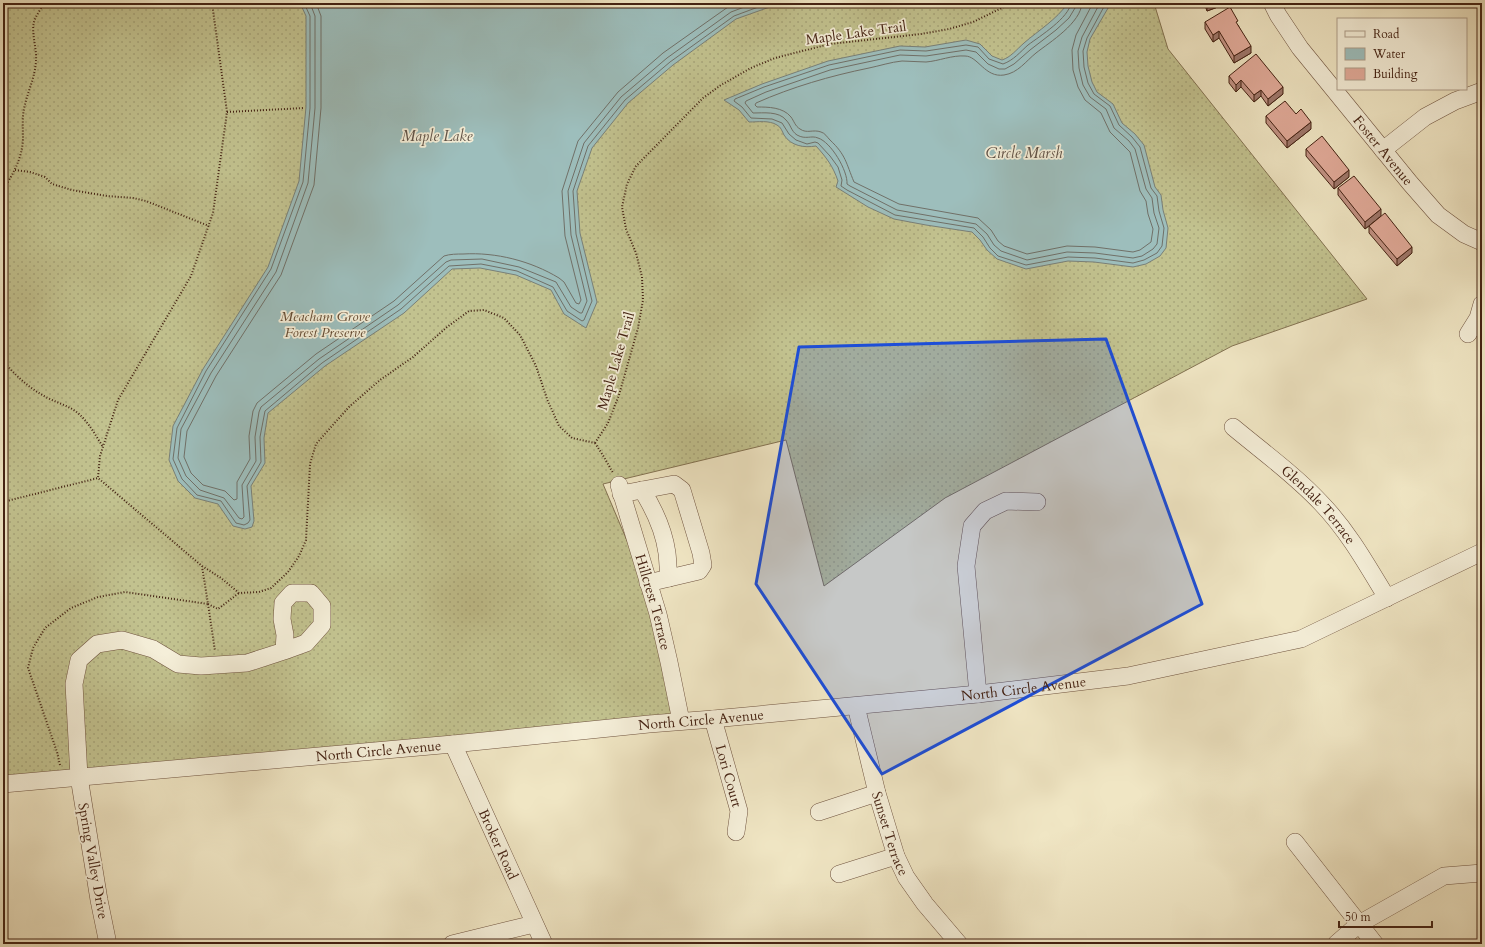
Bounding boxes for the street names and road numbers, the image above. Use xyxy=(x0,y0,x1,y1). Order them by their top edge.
street label: Maple Lake Trail xyxy=(804,16,908,49)
street label: Foster Avenue xyxy=(1349,111,1418,189)
street label: Maple Lake Trail xyxy=(593,309,639,412)
street label: Glendale Terrace xyxy=(1277,461,1360,548)
street label: Hillcrest Terrace xyxy=(631,552,675,652)
street label: North Circle Avenue xyxy=(960,672,1087,705)
street label: North Circle Avenue xyxy=(637,705,765,735)
street label: North Circle Avenue xyxy=(315,736,442,766)
street label: Lori Court xyxy=(711,742,747,810)
street label: Sunset Terrace xyxy=(868,789,913,879)
street label: Spring Valley Drive xyxy=(73,801,113,921)
street label: Broker Road xyxy=(474,806,523,883)

